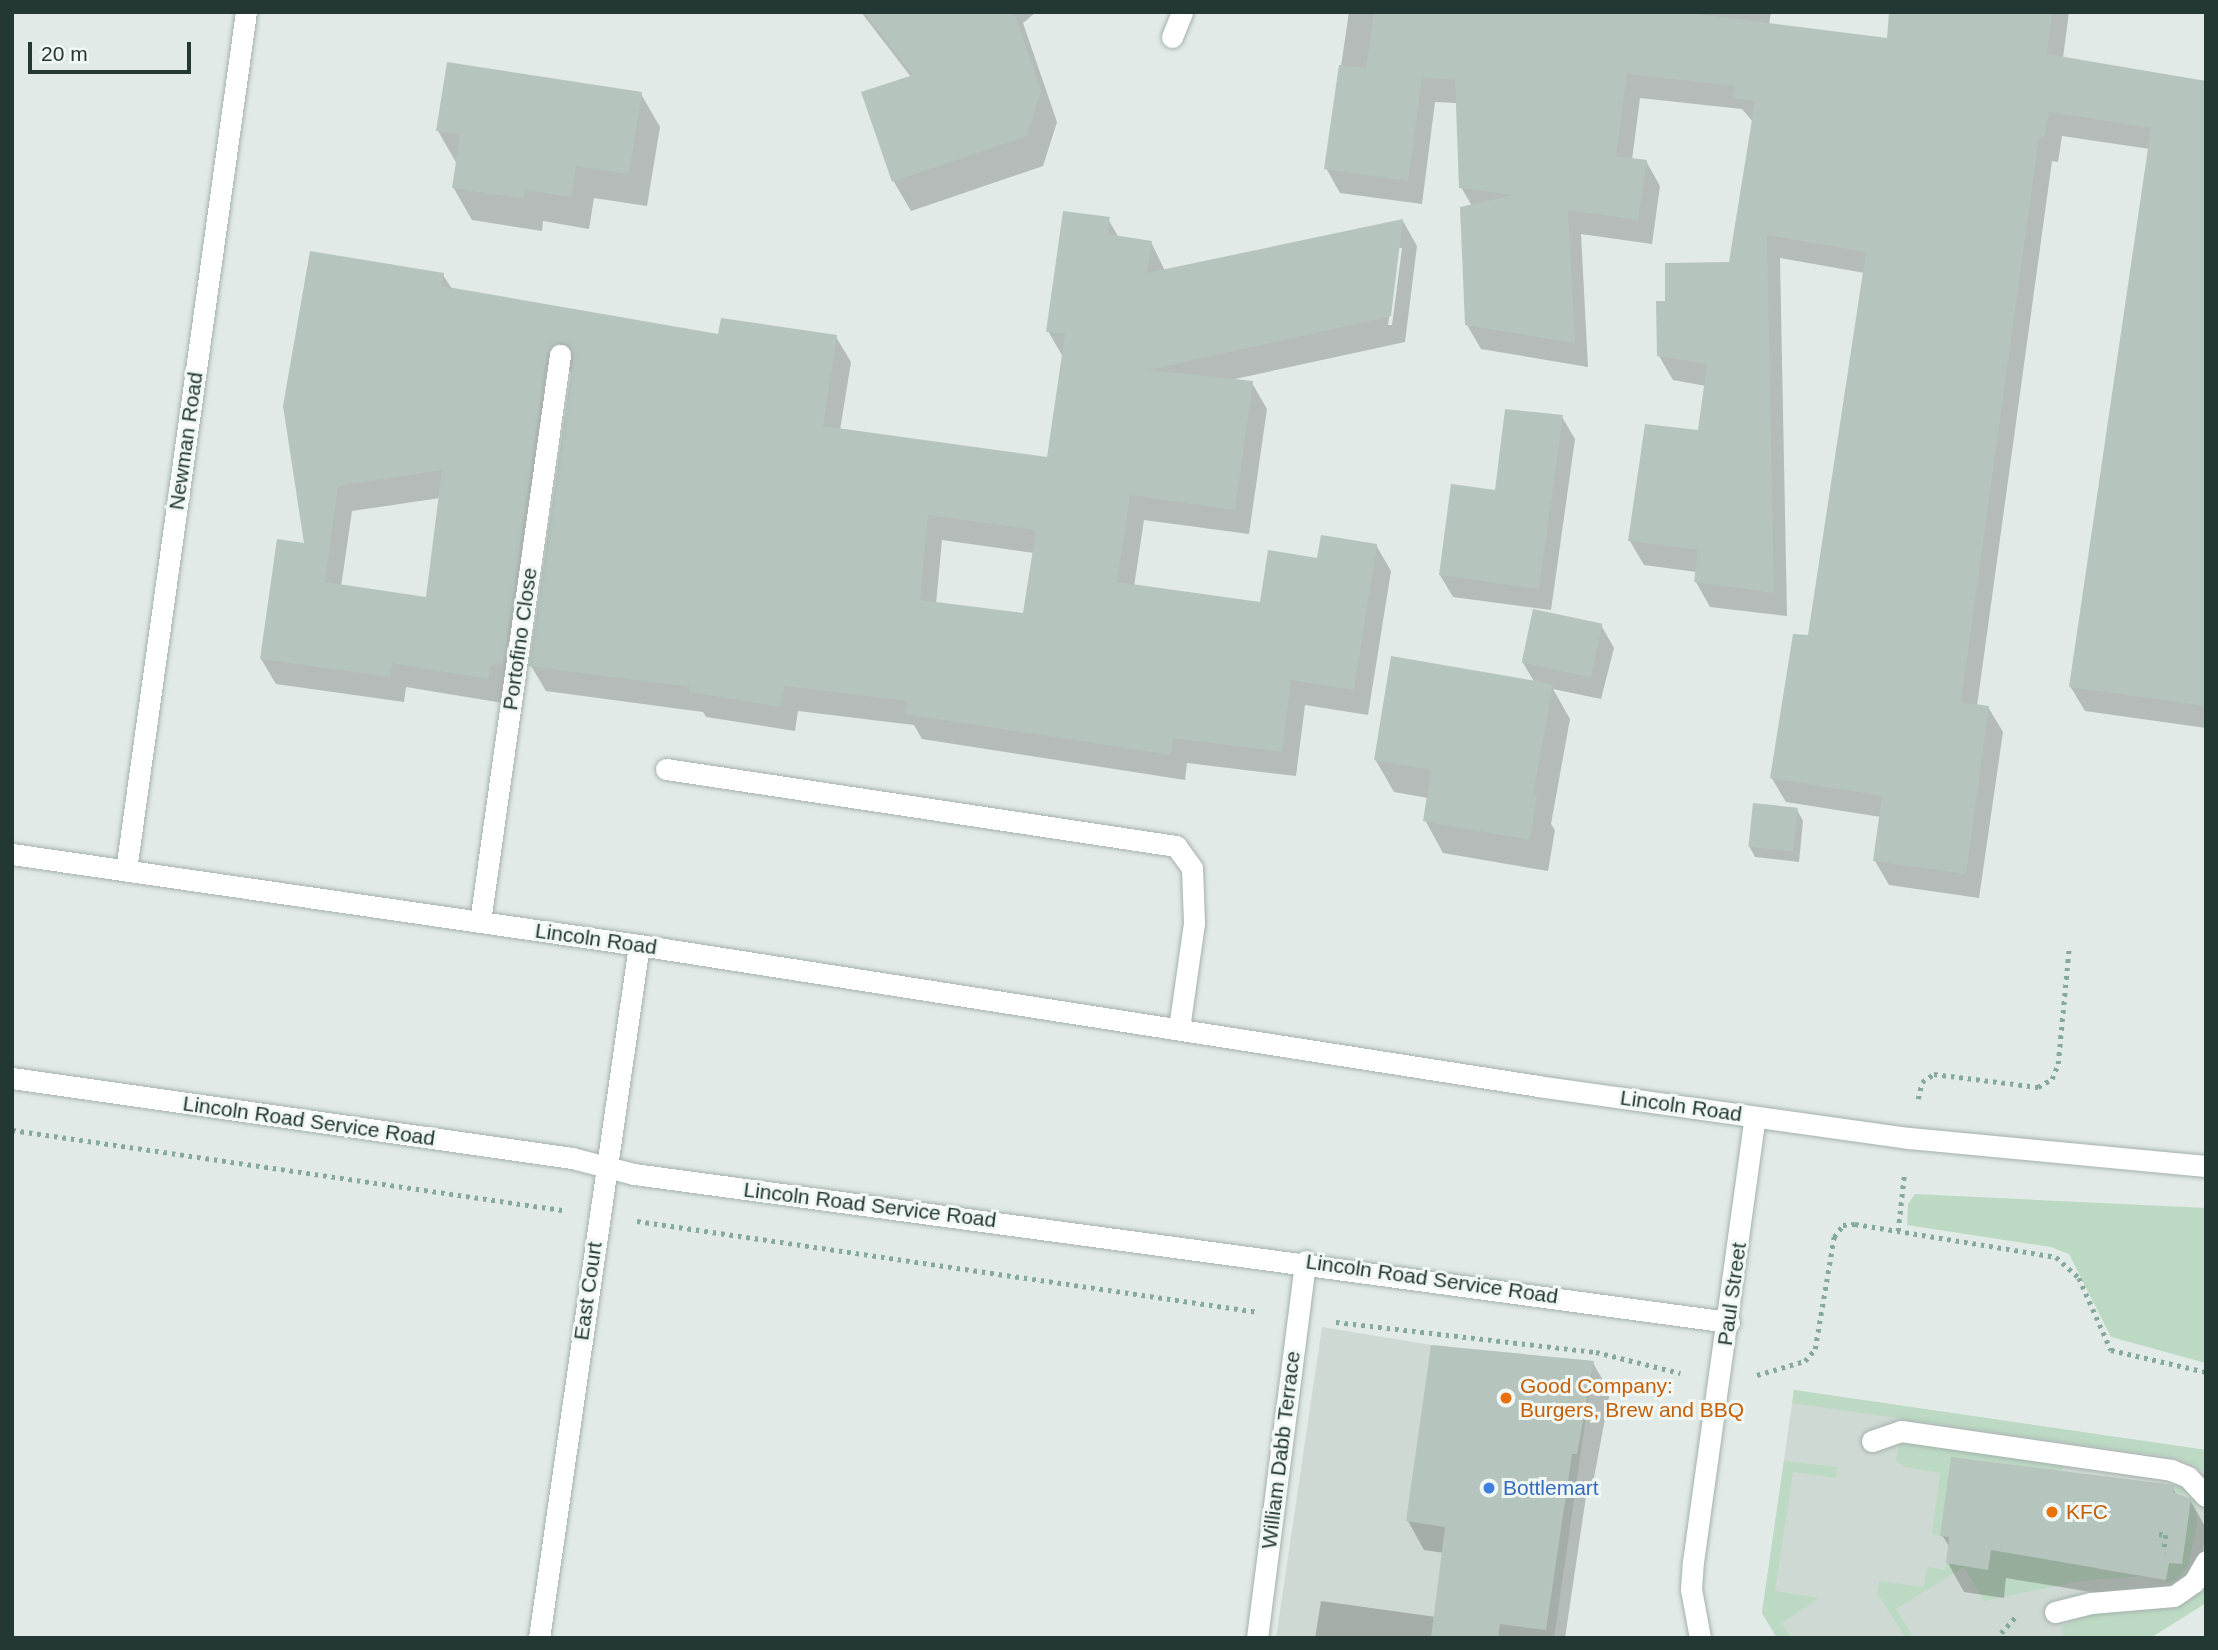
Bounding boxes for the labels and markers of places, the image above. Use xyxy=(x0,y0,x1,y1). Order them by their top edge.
place label: Good Company: Burgers, Brew and BBQ xyxy=(1520,1373,1744,1423)
marker: Good Company: Burgers, Brew and BBQ xyxy=(1498,1390,1514,1406)
place label: Bottlemart xyxy=(1503,1475,1599,1501)
marker: Bottlemart xyxy=(1481,1480,1497,1496)
place label: KFC xyxy=(2066,1499,2108,1525)
marker: KFC xyxy=(2044,1504,2060,1520)

